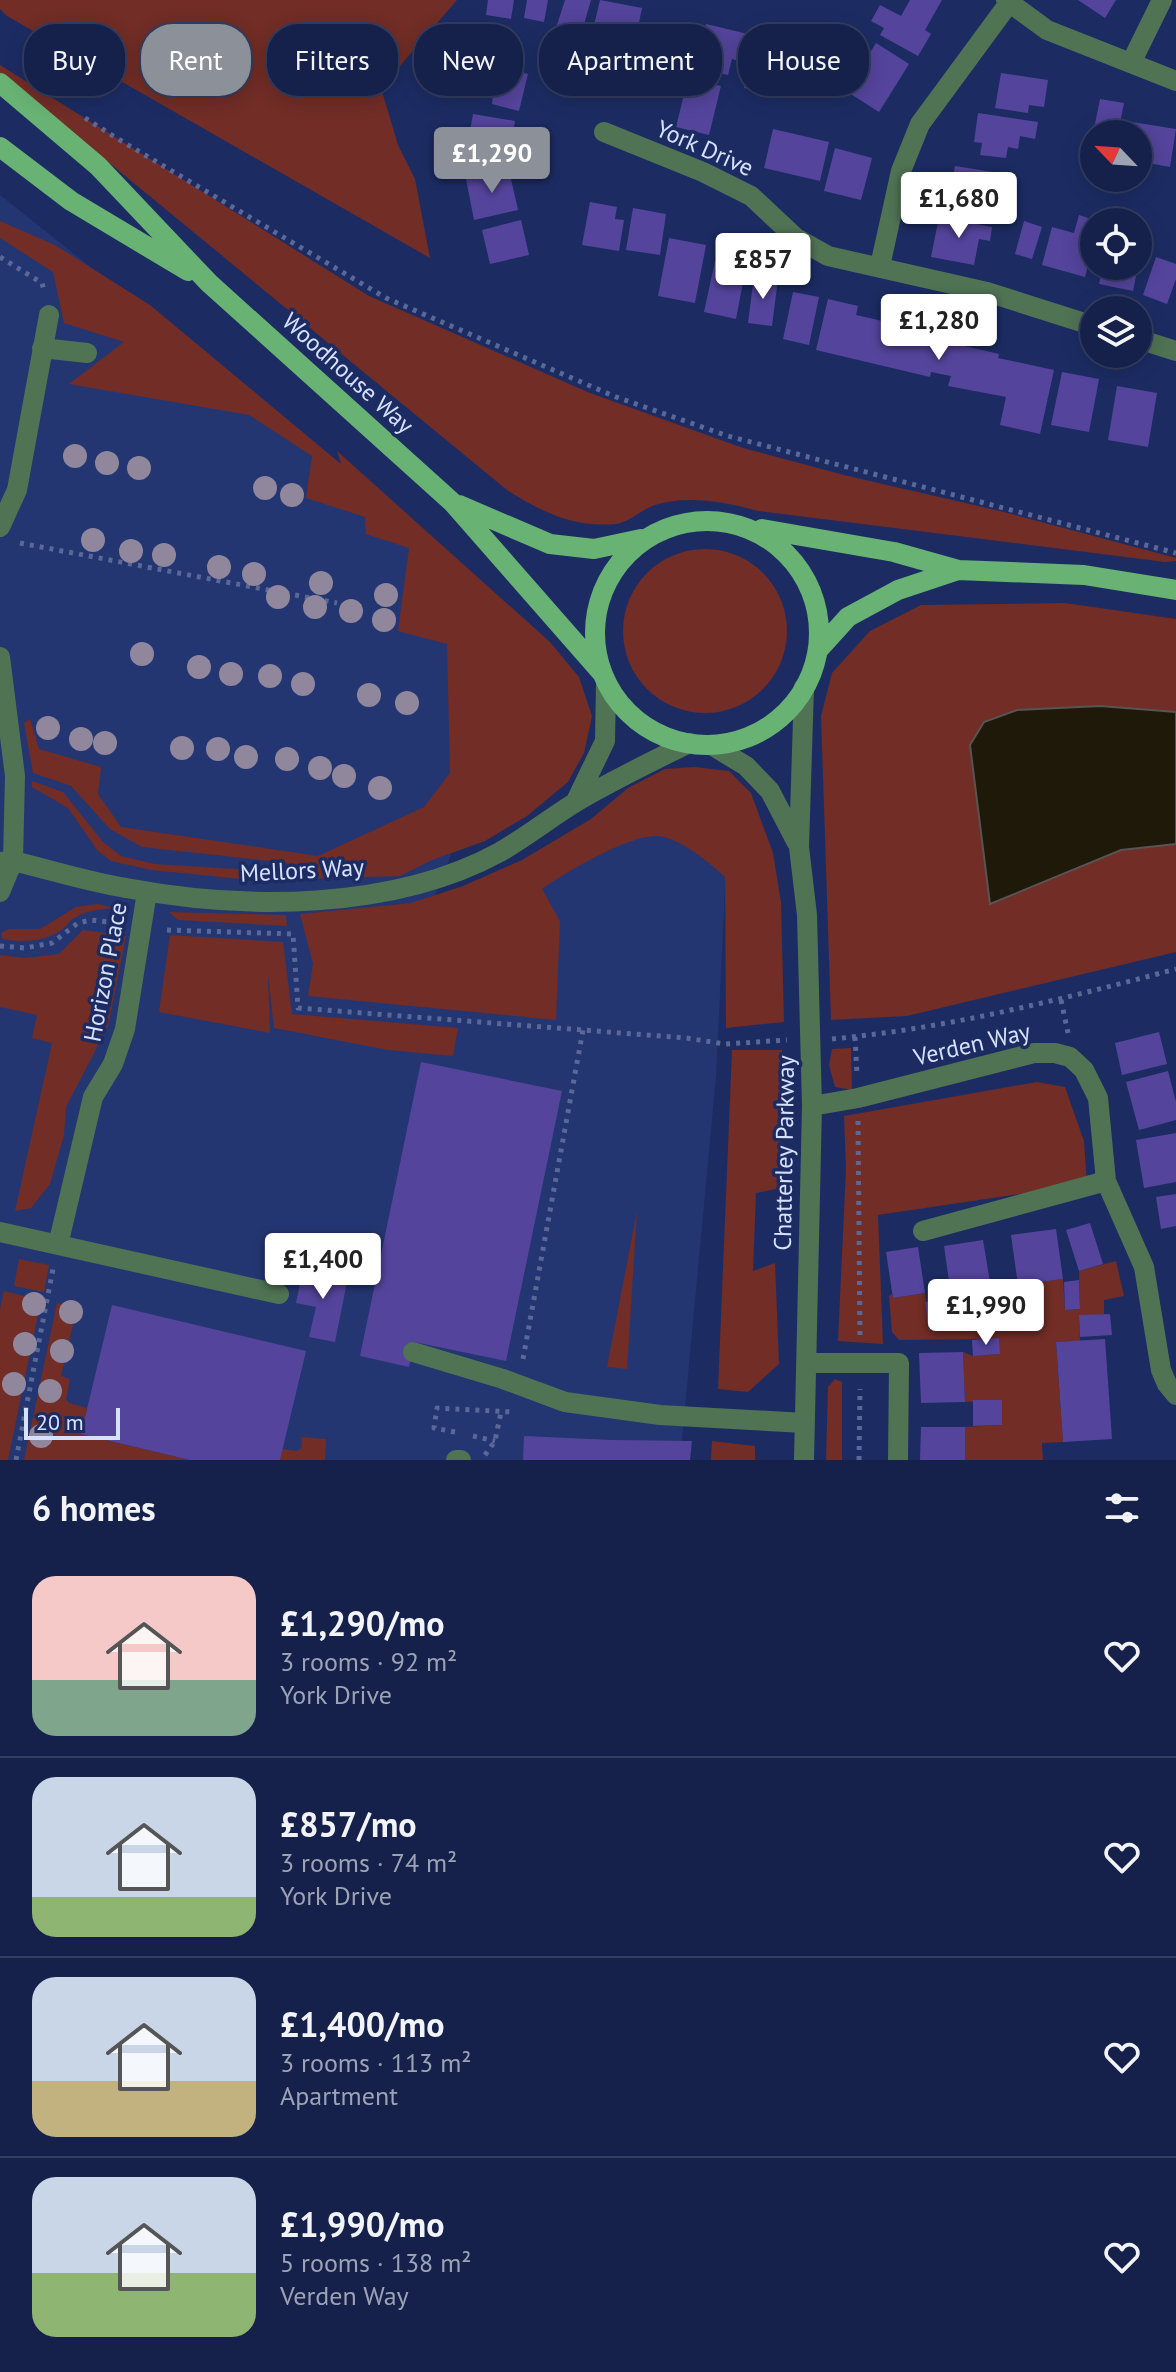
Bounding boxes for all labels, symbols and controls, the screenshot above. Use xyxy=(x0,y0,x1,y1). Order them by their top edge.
chip: Buy xyxy=(24,24,125,96)
chip: Rent xyxy=(141,24,251,96)
chip: Filters xyxy=(267,24,398,96)
chip: New xyxy=(414,24,523,96)
chip: Apartment xyxy=(539,24,722,96)
chip: House xyxy=(738,24,869,96)
street label: York Drive xyxy=(651,113,759,183)
north arrow xyxy=(1080,120,1152,192)
map controls xyxy=(1080,120,1152,368)
pin: £1,290 xyxy=(427,127,557,195)
text: £1,290 xyxy=(452,136,532,169)
pin: £1,680 xyxy=(894,172,1024,240)
text: £1,680 xyxy=(919,181,999,214)
button: locate xyxy=(1080,208,1152,280)
pin: £857 xyxy=(716,233,810,301)
text: £857 xyxy=(734,242,792,275)
pin: £1,280 xyxy=(874,294,1004,362)
button: layers xyxy=(1080,296,1152,368)
text: £1,280 xyxy=(899,303,979,336)
street label: Woodhouse Way xyxy=(276,306,420,440)
street label: Mellors Way xyxy=(239,851,365,889)
street label: Horizon Place xyxy=(76,900,134,1044)
street label: Verden Way xyxy=(910,1016,1033,1073)
street label: Chatterley Parkway xyxy=(767,1055,801,1251)
pin: £1,400 xyxy=(258,1233,388,1301)
text: £1,400 xyxy=(283,1242,363,1275)
pin: £1,990 xyxy=(921,1279,1051,1347)
text: £1,990 xyxy=(946,1288,1026,1321)
scale bar xyxy=(24,1404,120,1440)
text: 20 m xyxy=(36,1408,84,1436)
text: 6 homes xyxy=(32,1486,156,1530)
icon: filters xyxy=(1100,1486,1144,1530)
text: £1,290/mo xyxy=(280,1601,444,1645)
icon: home xyxy=(96,1608,192,1704)
icon: heart xyxy=(1100,1634,1144,1678)
text: 3 rooms · 92 m² xyxy=(280,1645,457,1678)
text: York Drive xyxy=(280,1678,392,1711)
text: £857/mo xyxy=(280,1802,417,1846)
icon: home xyxy=(96,1809,192,1905)
icon: heart xyxy=(1100,1835,1144,1879)
text: 3 rooms · 74 m² xyxy=(280,1846,457,1879)
text: York Drive xyxy=(280,1879,392,1912)
text: £1,400/mo xyxy=(280,2002,444,2046)
icon: home xyxy=(96,2009,192,2105)
icon: heart xyxy=(1100,2035,1144,2079)
text: 3 rooms · 113 m² xyxy=(280,2046,472,2079)
text: Apartment xyxy=(280,2079,398,2112)
text: £1,990/mo xyxy=(280,2202,444,2246)
icon: home xyxy=(96,2209,192,2305)
icon: heart xyxy=(1100,2235,1144,2279)
text: 5 rooms · 138 m² xyxy=(280,2246,472,2279)
text: Verden Way xyxy=(280,2279,409,2312)

